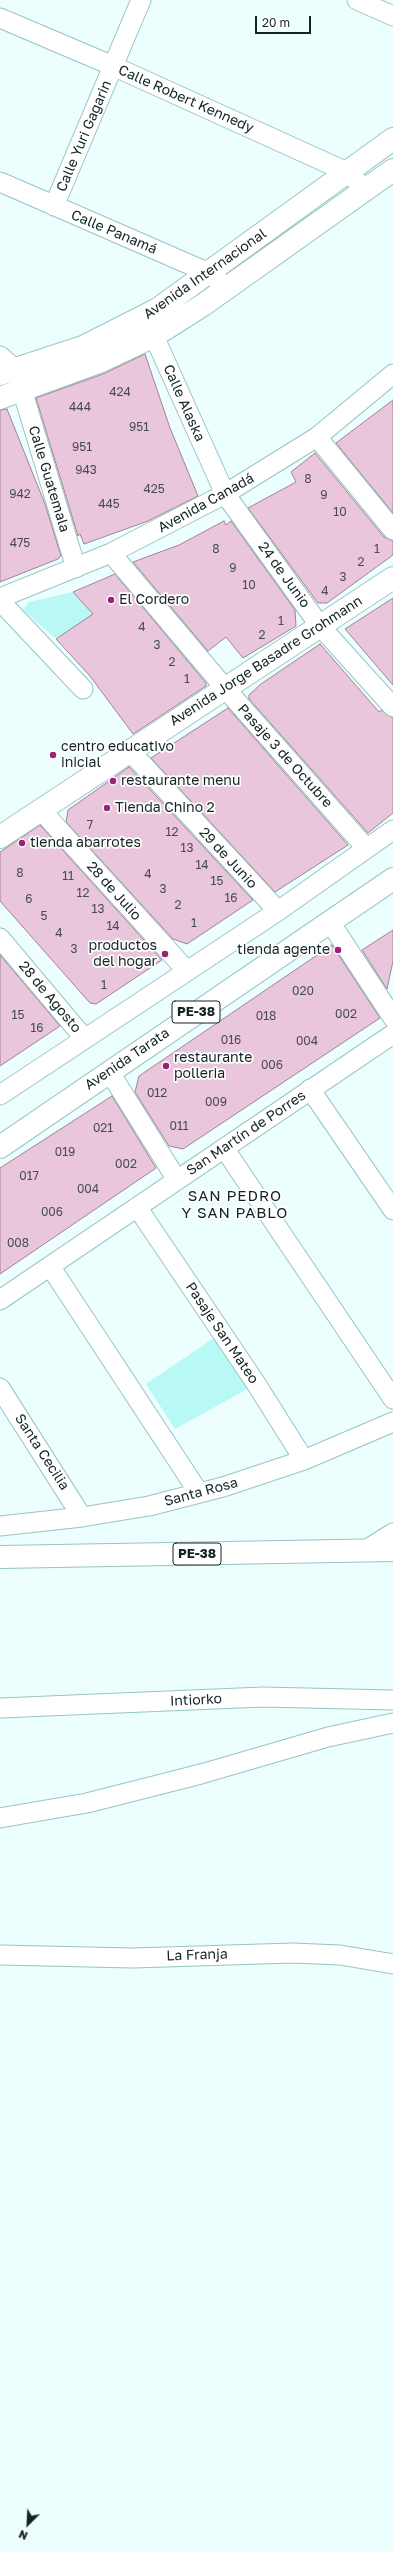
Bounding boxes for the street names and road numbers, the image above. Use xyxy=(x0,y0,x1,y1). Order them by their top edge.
street label: Calle Robert Kennedy xyxy=(116,62,256,136)
street label: Calle Yuri Gagarin xyxy=(53,78,115,194)
street label: Calle Panamá xyxy=(69,206,159,258)
street label: Avenida Internacional xyxy=(140,225,270,323)
street label: Calle Alaska xyxy=(160,362,208,444)
street label: Calle Guatemala xyxy=(25,424,73,534)
street label: Avenida Canadá xyxy=(155,470,257,536)
street label: 24 de Junio xyxy=(254,539,314,611)
street label: Avenida Jorge Basadre Grohmann xyxy=(167,592,365,730)
street label: Pasaje 3 de Octubre xyxy=(234,701,336,811)
street label: 29 de Junio xyxy=(195,824,261,892)
street label: 28 de Julio xyxy=(83,858,145,924)
street label: 28 de Agosto xyxy=(15,958,85,1036)
road number: PE-38 xyxy=(172,1001,220,1023)
street label: Avenida Tarata xyxy=(81,1024,173,1094)
street label: San Martín de Porres xyxy=(183,1087,309,1179)
street label: Pasaje San Mateo xyxy=(182,1279,262,1387)
street label: Santa Cecilia xyxy=(11,1411,73,1493)
street label: Santa Rosa xyxy=(162,1474,240,1510)
road number: PE-38 xyxy=(173,1543,221,1565)
street label: Intiorko xyxy=(170,1690,222,1710)
street label: La Franja xyxy=(166,1946,228,1964)

